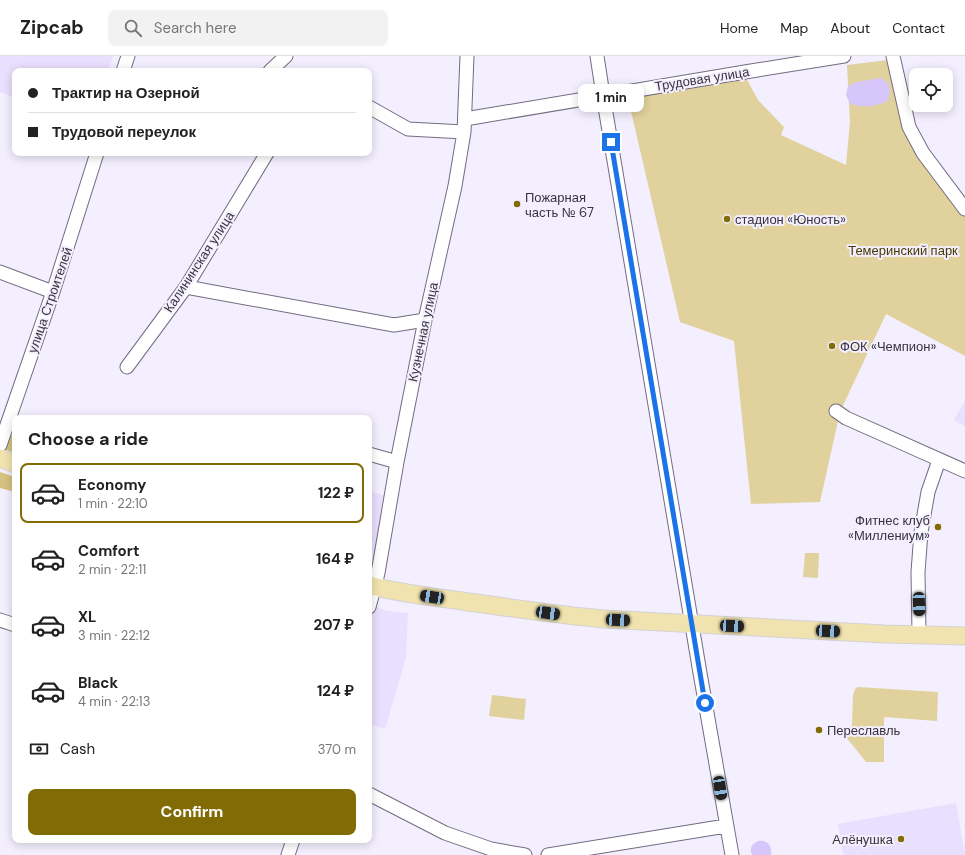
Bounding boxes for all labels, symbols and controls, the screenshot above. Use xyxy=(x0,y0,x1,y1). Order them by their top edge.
search box xyxy=(108,10,388,46)
text: Zipcab xyxy=(20,15,84,40)
icon: search xyxy=(122,17,144,39)
text: Search here xyxy=(154,18,237,38)
text: Home xyxy=(720,19,758,37)
text: Map xyxy=(780,19,808,37)
text: About xyxy=(830,19,870,37)
text: Contact xyxy=(892,19,945,37)
street label: Трудовая улица xyxy=(654,63,751,95)
map controls xyxy=(909,68,953,112)
button: locate xyxy=(909,68,953,112)
text: Трактир на Озерной xyxy=(52,83,200,103)
callout: 1 min xyxy=(578,84,644,112)
text: 1 min xyxy=(595,89,627,106)
text: Трудовой переулок xyxy=(52,122,196,142)
route end xyxy=(602,133,620,151)
place label: Пожарная часть № 67 xyxy=(525,189,594,221)
marker: Пожарная часть № 67 xyxy=(512,199,522,209)
street label: Калининская улица xyxy=(160,208,238,316)
place label: стадион «Юность» xyxy=(735,211,846,228)
marker: стадион «Юность» xyxy=(722,214,732,224)
park label: Темеринский парк xyxy=(848,242,958,259)
street label: улица Строителей xyxy=(24,245,76,355)
street label: Кузнечная улица xyxy=(404,280,442,383)
place label: ФОК «Чемпион» xyxy=(840,338,936,355)
marker: ФОК «Чемпион» xyxy=(827,341,837,351)
text: Choose a ride xyxy=(28,427,149,451)
icon: car xyxy=(30,475,66,511)
text: Economy xyxy=(78,475,146,495)
text: 122 ₽ xyxy=(318,483,354,503)
text: 1 min · 22:10 xyxy=(78,495,148,512)
place label: Фитнес клуб «Миллениум» xyxy=(848,512,930,544)
marker: Фитнес клуб «Миллениум» xyxy=(933,522,943,532)
icon: car xyxy=(30,541,66,577)
text: Comfort xyxy=(78,541,139,561)
text: 164 ₽ xyxy=(316,549,354,569)
text: 2 min · 22:11 xyxy=(78,561,146,578)
car xyxy=(419,589,445,605)
car xyxy=(913,592,925,616)
car xyxy=(535,605,561,621)
icon: car xyxy=(30,607,66,643)
text: XL xyxy=(78,607,96,627)
car xyxy=(606,613,630,627)
text: 207 ₽ xyxy=(314,615,354,635)
car xyxy=(720,619,744,633)
car xyxy=(816,624,840,638)
text: 3 min · 22:12 xyxy=(78,627,150,644)
icon: car xyxy=(30,673,66,709)
text: Black xyxy=(78,673,118,693)
text: 124 ₽ xyxy=(317,681,354,701)
text: 4 min · 22:13 xyxy=(78,693,150,710)
route start xyxy=(696,694,714,712)
place label: Переславль xyxy=(827,722,901,739)
marker: Переславль xyxy=(814,725,824,735)
icon: cash xyxy=(28,738,50,760)
text: Cash xyxy=(60,739,95,759)
text: 370 m xyxy=(318,741,356,758)
car xyxy=(712,775,728,801)
button: Confirm xyxy=(28,789,356,835)
place label: Алёнушка xyxy=(832,831,894,848)
marker: Алёнушка xyxy=(896,834,906,844)

